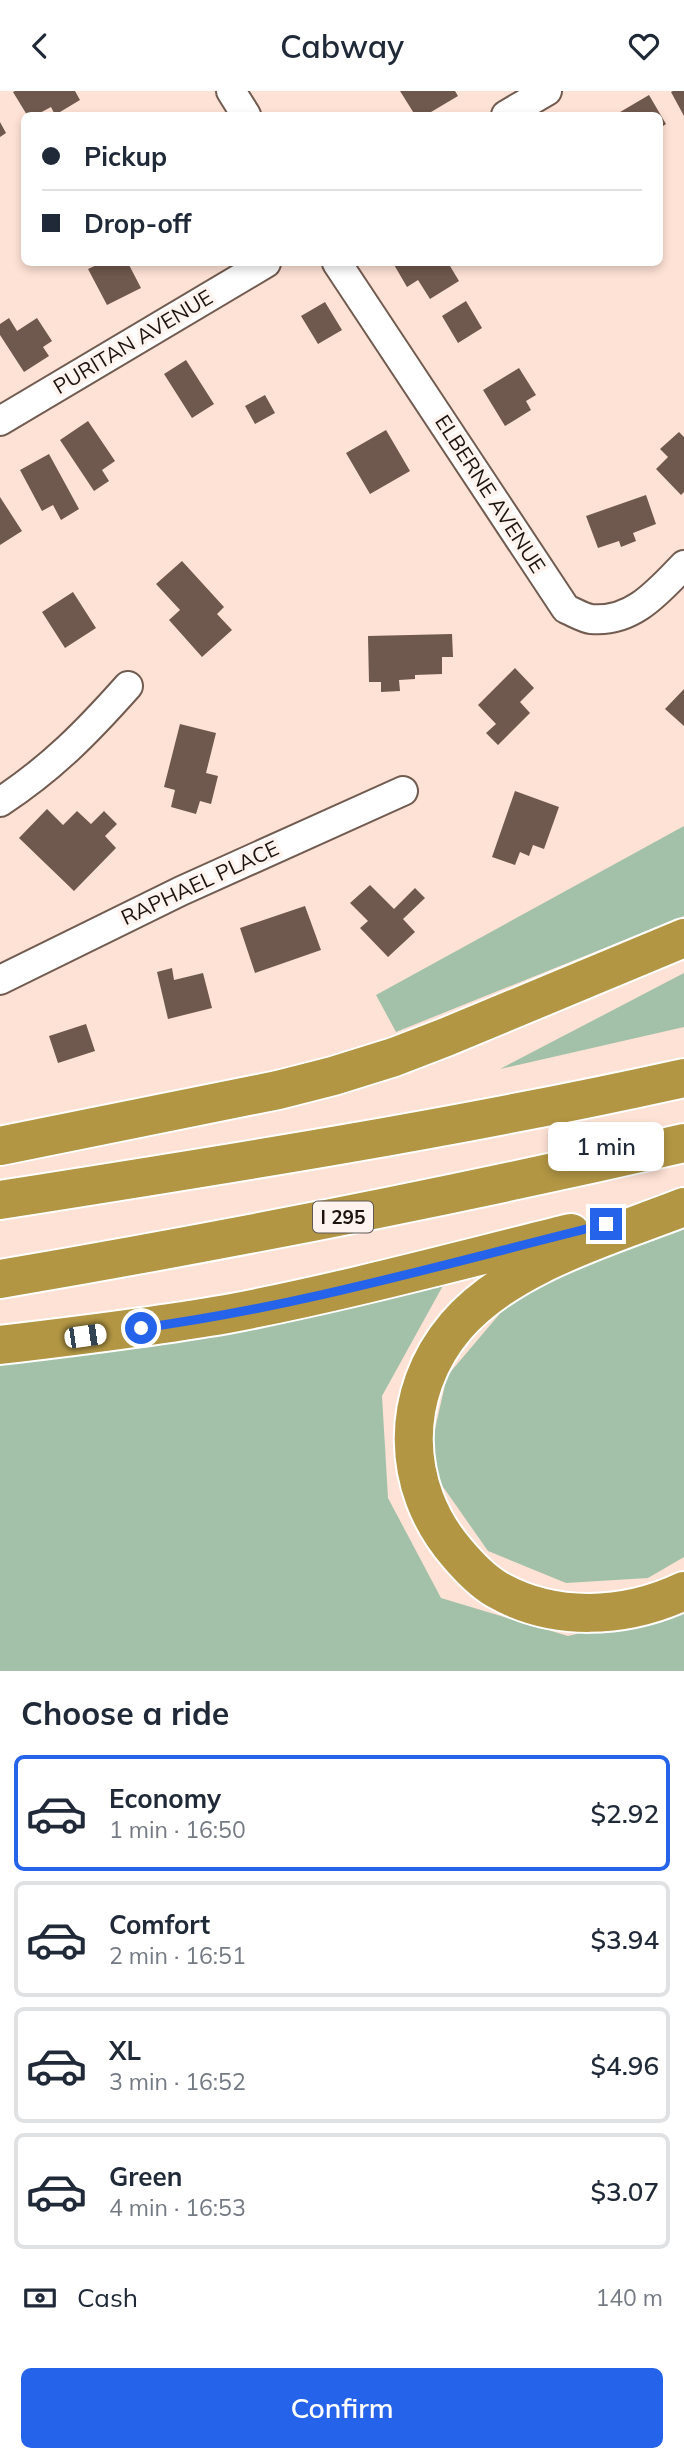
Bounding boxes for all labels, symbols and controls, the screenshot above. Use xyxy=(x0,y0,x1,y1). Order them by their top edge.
text: Cabway xyxy=(280,26,404,66)
icon: back xyxy=(21,27,59,65)
icon: heart xyxy=(625,27,663,65)
text: Pickup xyxy=(84,140,167,173)
text: Drop-off xyxy=(84,207,191,240)
street label: PURITAN AVENUE xyxy=(48,283,217,399)
street label: ELBERNE AVENUE xyxy=(430,410,552,577)
street label: RAPHAEL PLACE xyxy=(117,834,282,930)
callout: 1 min xyxy=(548,1123,664,1171)
text: 1 min xyxy=(576,1132,636,1161)
road number: I 295 xyxy=(313,1201,373,1233)
route end xyxy=(590,1208,622,1240)
route start xyxy=(125,1312,157,1344)
car xyxy=(63,1323,108,1349)
text: Choose a ride xyxy=(21,1693,229,1733)
icon: car xyxy=(25,1782,88,1845)
text: Economy xyxy=(109,1782,221,1815)
text: $2.92 xyxy=(590,1797,659,1830)
text: 1 min · 16:50 xyxy=(109,1815,246,1844)
icon: car xyxy=(25,1908,88,1971)
text: Comfort xyxy=(109,1908,210,1941)
text: $3.94 xyxy=(590,1923,659,1956)
text: 2 min · 16:51 xyxy=(109,1941,246,1970)
icon: car xyxy=(25,2034,88,2097)
text: XL xyxy=(109,2034,141,2067)
text: $4.96 xyxy=(590,2049,659,2082)
text: 3 min · 16:52 xyxy=(109,2067,246,2096)
icon: car xyxy=(25,2160,88,2223)
text: Green xyxy=(109,2160,182,2193)
text: $3.07 xyxy=(590,2175,659,2208)
text: 4 min · 16:53 xyxy=(109,2193,246,2222)
icon: cash xyxy=(21,2279,59,2317)
text: Cash xyxy=(77,2281,138,2314)
text: 140 m xyxy=(595,2283,663,2312)
button: Confirm xyxy=(21,2368,663,2448)

